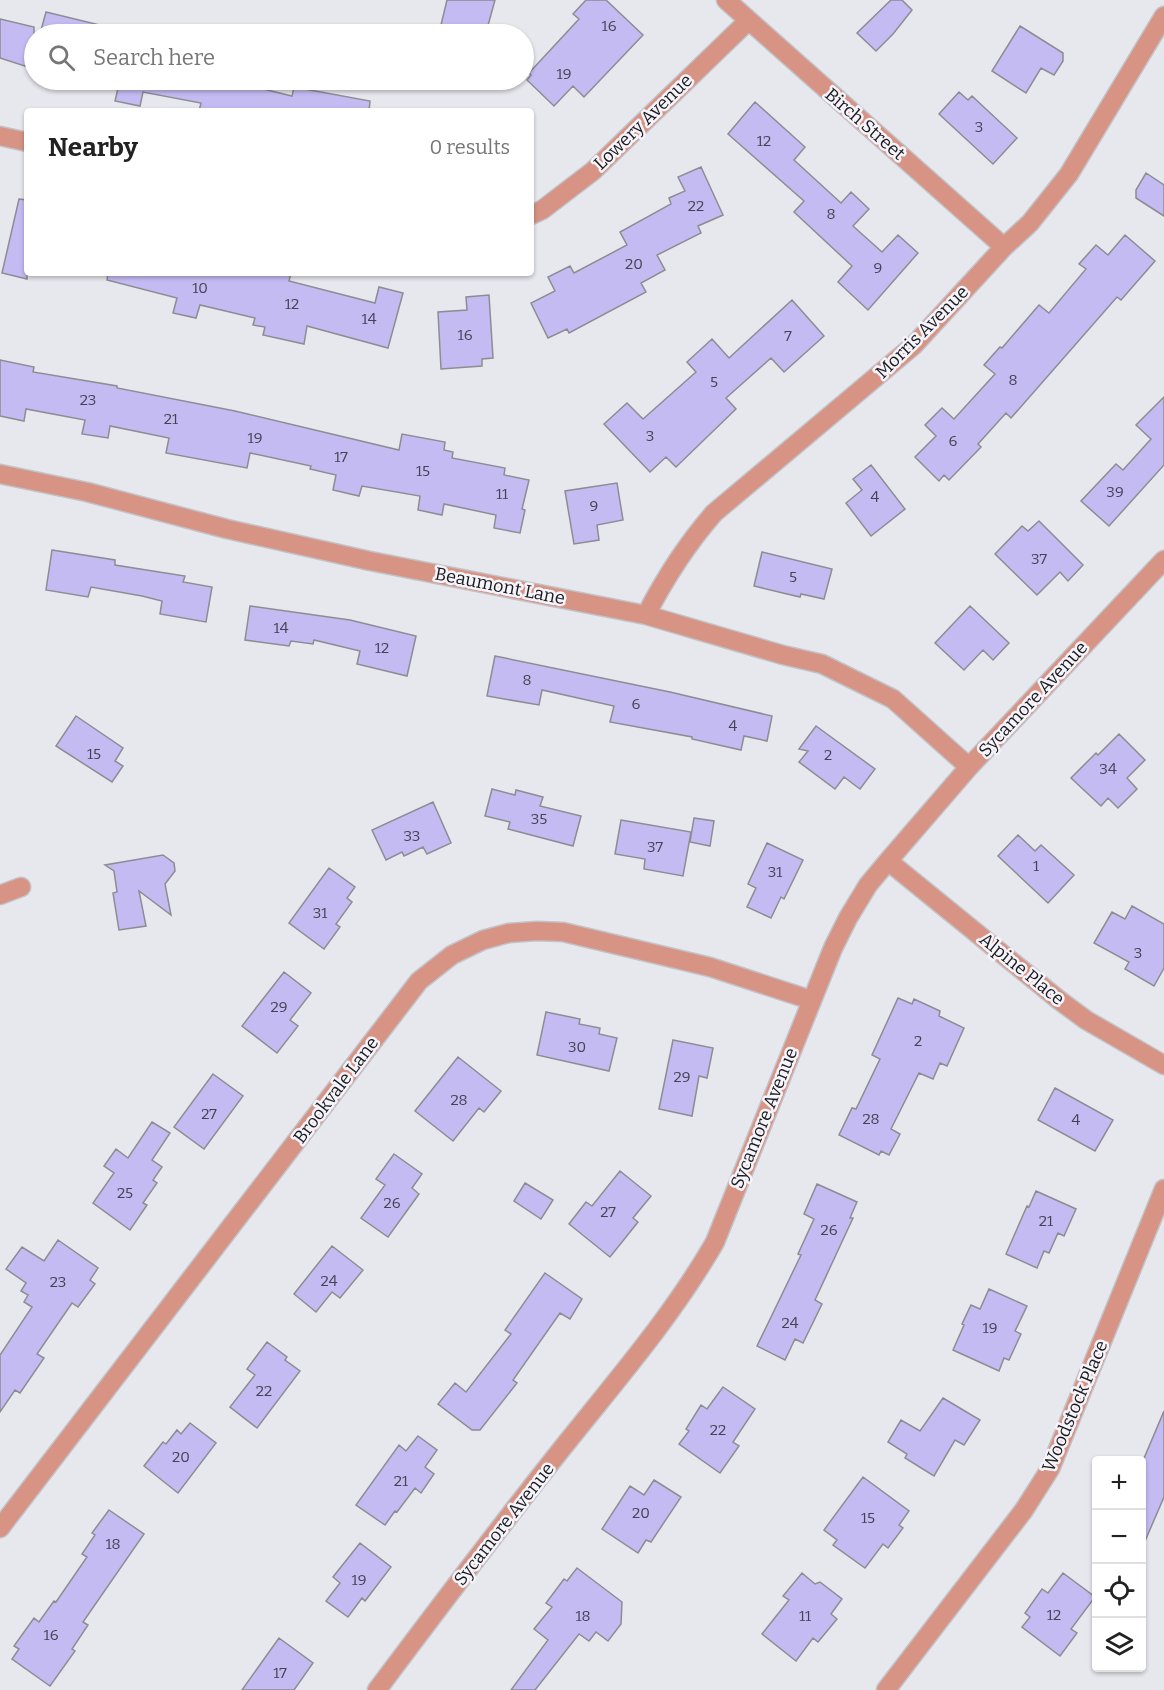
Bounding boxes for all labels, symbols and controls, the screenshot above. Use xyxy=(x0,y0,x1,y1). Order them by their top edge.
house number: 16 xyxy=(602,17,617,35)
search box xyxy=(24,24,534,90)
icon: search xyxy=(45,41,78,74)
text: Search here xyxy=(93,44,215,71)
house number: 19 xyxy=(557,65,571,83)
street label: Lowery Avenue xyxy=(589,70,697,174)
street label: Birch Street xyxy=(821,83,910,165)
house number: 3 xyxy=(975,118,983,136)
text: Nearby xyxy=(48,132,138,163)
house number: 12 xyxy=(757,132,771,150)
text: 0 results xyxy=(430,135,510,159)
house number: 22 xyxy=(688,197,704,215)
house number: 8 xyxy=(826,205,836,223)
house number: 20 xyxy=(625,255,643,273)
house number: 9 xyxy=(874,259,882,277)
house number: 10 xyxy=(192,279,208,297)
street label: Morris Avenue xyxy=(871,281,973,383)
house number: 12 xyxy=(285,295,299,313)
house number: 14 xyxy=(362,310,377,328)
house number: 16 xyxy=(458,326,473,344)
house number: 7 xyxy=(784,327,792,345)
house number: 8 xyxy=(1008,371,1018,389)
house number: 5 xyxy=(710,373,718,391)
house number: 23 xyxy=(80,391,96,409)
house number: 21 xyxy=(164,410,178,428)
house number: 3 xyxy=(646,427,654,445)
house number: 19 xyxy=(248,429,262,447)
house number: 6 xyxy=(949,432,958,450)
house number: 17 xyxy=(334,448,348,466)
house number: 15 xyxy=(416,462,430,480)
house number: 39 xyxy=(1106,483,1124,501)
house number: 11 xyxy=(496,485,508,503)
house number: 4 xyxy=(871,488,880,506)
house number: 9 xyxy=(590,497,598,515)
house number: 37 xyxy=(1031,550,1048,568)
street label: Beaumont Lane xyxy=(433,563,567,609)
house number: 5 xyxy=(789,568,797,586)
house number: 14 xyxy=(274,619,289,637)
street label: Sycamore Avenue xyxy=(974,637,1092,761)
house number: 12 xyxy=(375,639,389,657)
house number: 8 xyxy=(522,671,532,689)
house number: 6 xyxy=(632,695,641,713)
house number: 4 xyxy=(729,717,738,735)
house number: 15 xyxy=(87,745,101,763)
house number: 2 xyxy=(824,746,832,764)
house number: 34 xyxy=(1099,760,1117,778)
house number: 35 xyxy=(531,810,547,828)
house number: 33 xyxy=(404,827,420,845)
house number: 37 xyxy=(647,838,664,856)
house number: 1 xyxy=(1033,857,1039,875)
house number: 31 xyxy=(768,863,782,881)
house number: 31 xyxy=(313,904,327,922)
street label: Alpine Place xyxy=(975,928,1069,1010)
house number: 3 xyxy=(1134,944,1142,962)
house number: 29 xyxy=(271,998,287,1016)
street label: Brookvale Lane xyxy=(289,1032,383,1148)
house number: 2 xyxy=(914,1032,922,1050)
house number: 30 xyxy=(568,1038,586,1056)
street label: Sycamore Avenue xyxy=(726,1044,802,1192)
house number: 29 xyxy=(674,1068,690,1086)
house number: 28 xyxy=(450,1091,468,1109)
house number: 27 xyxy=(201,1105,217,1123)
house number: 28 xyxy=(862,1110,880,1128)
house number: 4 xyxy=(1072,1111,1081,1129)
house number: 25 xyxy=(117,1184,133,1202)
house number: 26 xyxy=(384,1194,401,1212)
house number: 27 xyxy=(600,1203,616,1221)
house number: 21 xyxy=(1039,1212,1053,1230)
house number: 26 xyxy=(821,1221,838,1239)
house number: 24 xyxy=(321,1272,338,1290)
house number: 23 xyxy=(50,1273,66,1291)
house number: 24 xyxy=(782,1314,799,1332)
house number: 19 xyxy=(983,1319,997,1337)
street label: Woodstock Place xyxy=(1037,1337,1113,1475)
house number: 22 xyxy=(256,1382,272,1400)
house number: 22 xyxy=(710,1421,726,1439)
house number: 20 xyxy=(172,1448,190,1466)
map controls xyxy=(1092,1456,1146,1672)
button: + xyxy=(1092,1456,1146,1510)
street label: Sycamore Avenue xyxy=(449,1458,559,1590)
house number: 21 xyxy=(394,1472,408,1490)
house number: 20 xyxy=(632,1504,650,1522)
house number: 15 xyxy=(861,1509,875,1527)
button: − xyxy=(1092,1510,1146,1564)
house number: 18 xyxy=(105,1535,121,1553)
button: locate xyxy=(1092,1564,1146,1618)
house number: 19 xyxy=(352,1571,366,1589)
house number: 12 xyxy=(1047,1606,1061,1624)
house number: 18 xyxy=(575,1607,591,1625)
house number: 11 xyxy=(799,1607,811,1625)
button: layers xyxy=(1092,1618,1146,1672)
house number: 16 xyxy=(44,1626,59,1644)
house number: 17 xyxy=(273,1664,287,1682)

